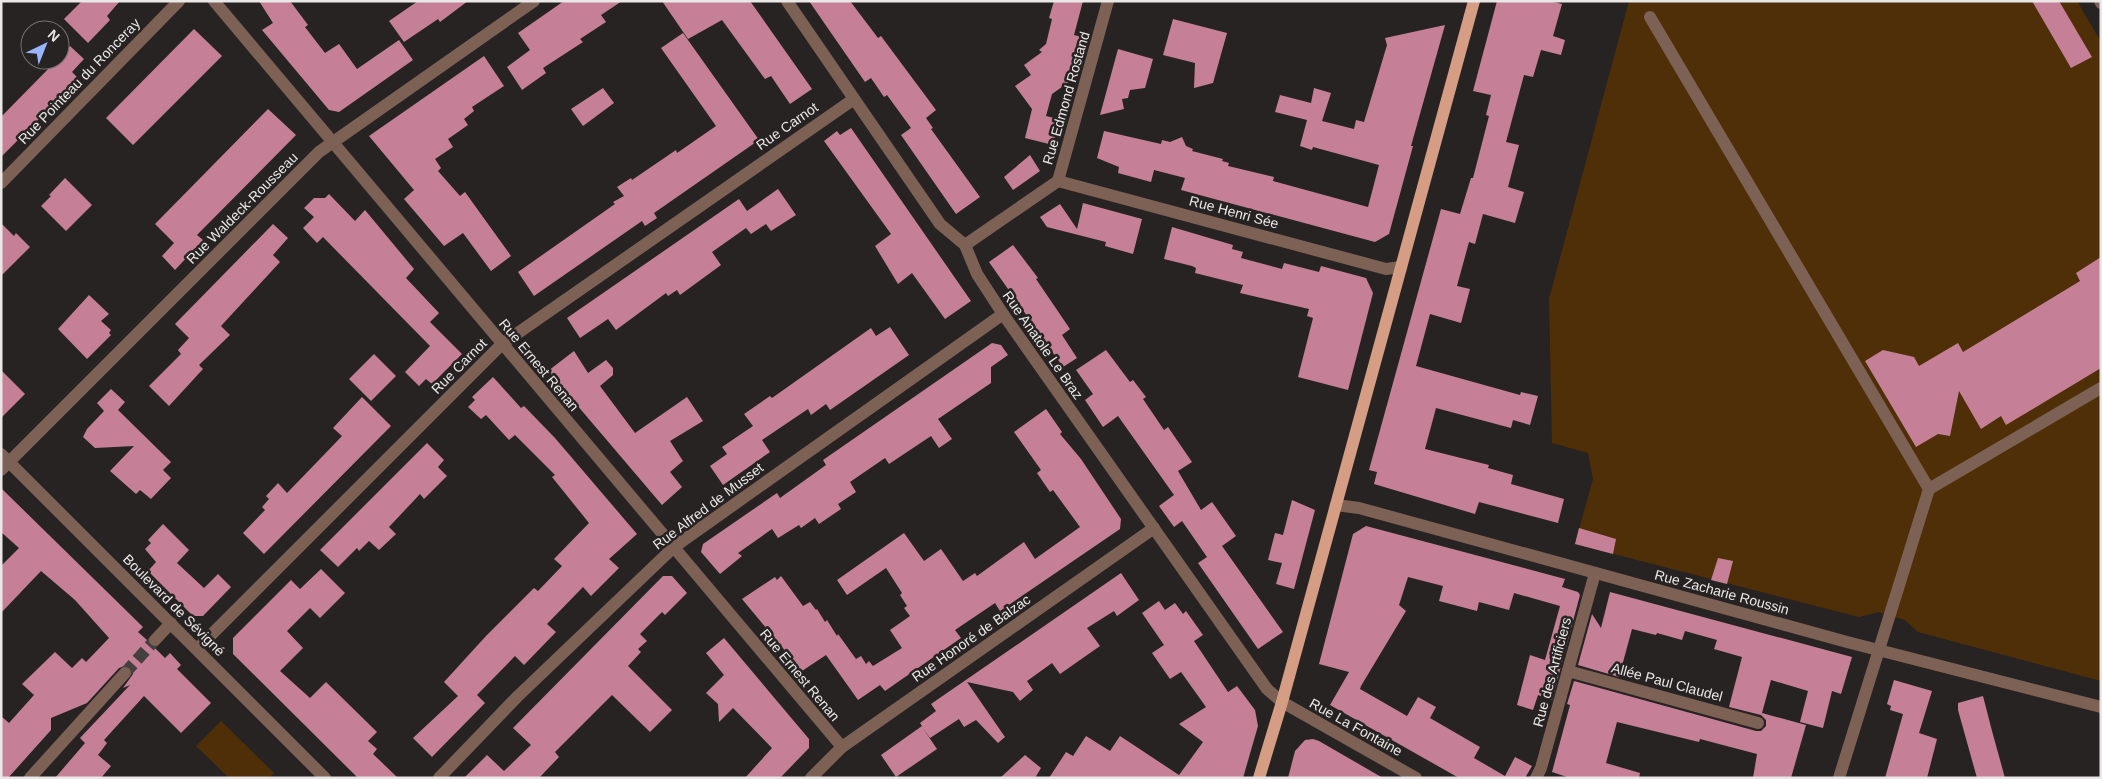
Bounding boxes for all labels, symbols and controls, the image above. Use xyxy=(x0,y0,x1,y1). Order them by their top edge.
street label: Rue Pointeau du Ronceray xyxy=(15,15,143,147)
north arrow xyxy=(20,20,70,70)
text: N xyxy=(45,26,63,45)
street label: Rue Edmond Rostand xyxy=(1039,30,1093,166)
street label: Rue Carnot xyxy=(753,99,821,153)
street label: Rue Waldeck-Rousseau xyxy=(183,149,301,267)
street label: Rue Henri Sée xyxy=(1188,192,1281,232)
street label: Rue Anatole Le Braz xyxy=(1000,288,1086,402)
street label: Rue Ernest Renan xyxy=(496,316,582,414)
street label: Rue Carnot xyxy=(428,335,490,397)
street label: Rue Alfred de Musset xyxy=(650,459,766,553)
street label: Boulevard de Sévigné xyxy=(120,551,228,659)
street label: Rue Zacharie Roussin xyxy=(1653,566,1791,618)
street label: Rue Honoré de Balzac xyxy=(909,591,1033,685)
street label: Rue des Artificiers xyxy=(1530,615,1574,729)
street label: Rue Ernest Renan xyxy=(757,626,843,724)
street label: Allée Paul Claudel xyxy=(1610,659,1724,705)
street label: Rue La Fontaine xyxy=(1307,695,1405,759)

